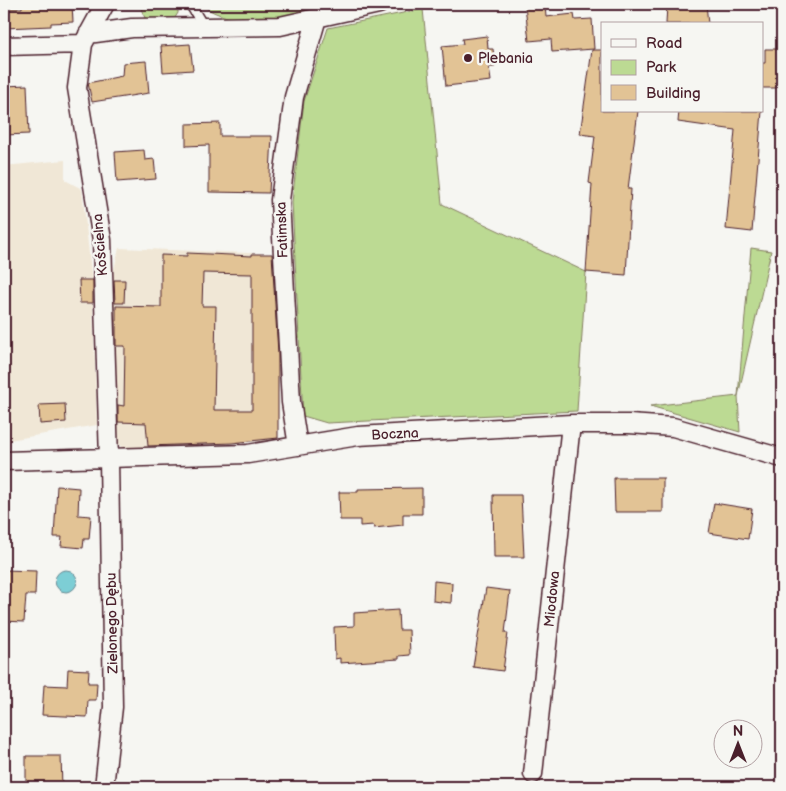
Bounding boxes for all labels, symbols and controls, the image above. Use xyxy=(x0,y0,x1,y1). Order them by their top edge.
legend xyxy=(601,22,764,112)
text: Road xyxy=(646,34,682,53)
place label: Plebania xyxy=(478,50,533,67)
marker: Plebania xyxy=(462,52,474,64)
text: Park xyxy=(646,58,677,77)
text: Building xyxy=(646,84,701,103)
street label: Fatimska xyxy=(273,201,291,259)
street label: Kościelna xyxy=(89,213,111,277)
street label: Boczna xyxy=(371,424,419,444)
street label: Miodowa xyxy=(541,570,563,628)
street label: Zielonego Dębu xyxy=(103,572,121,675)
north arrow xyxy=(714,718,764,768)
text: N xyxy=(733,723,743,740)

